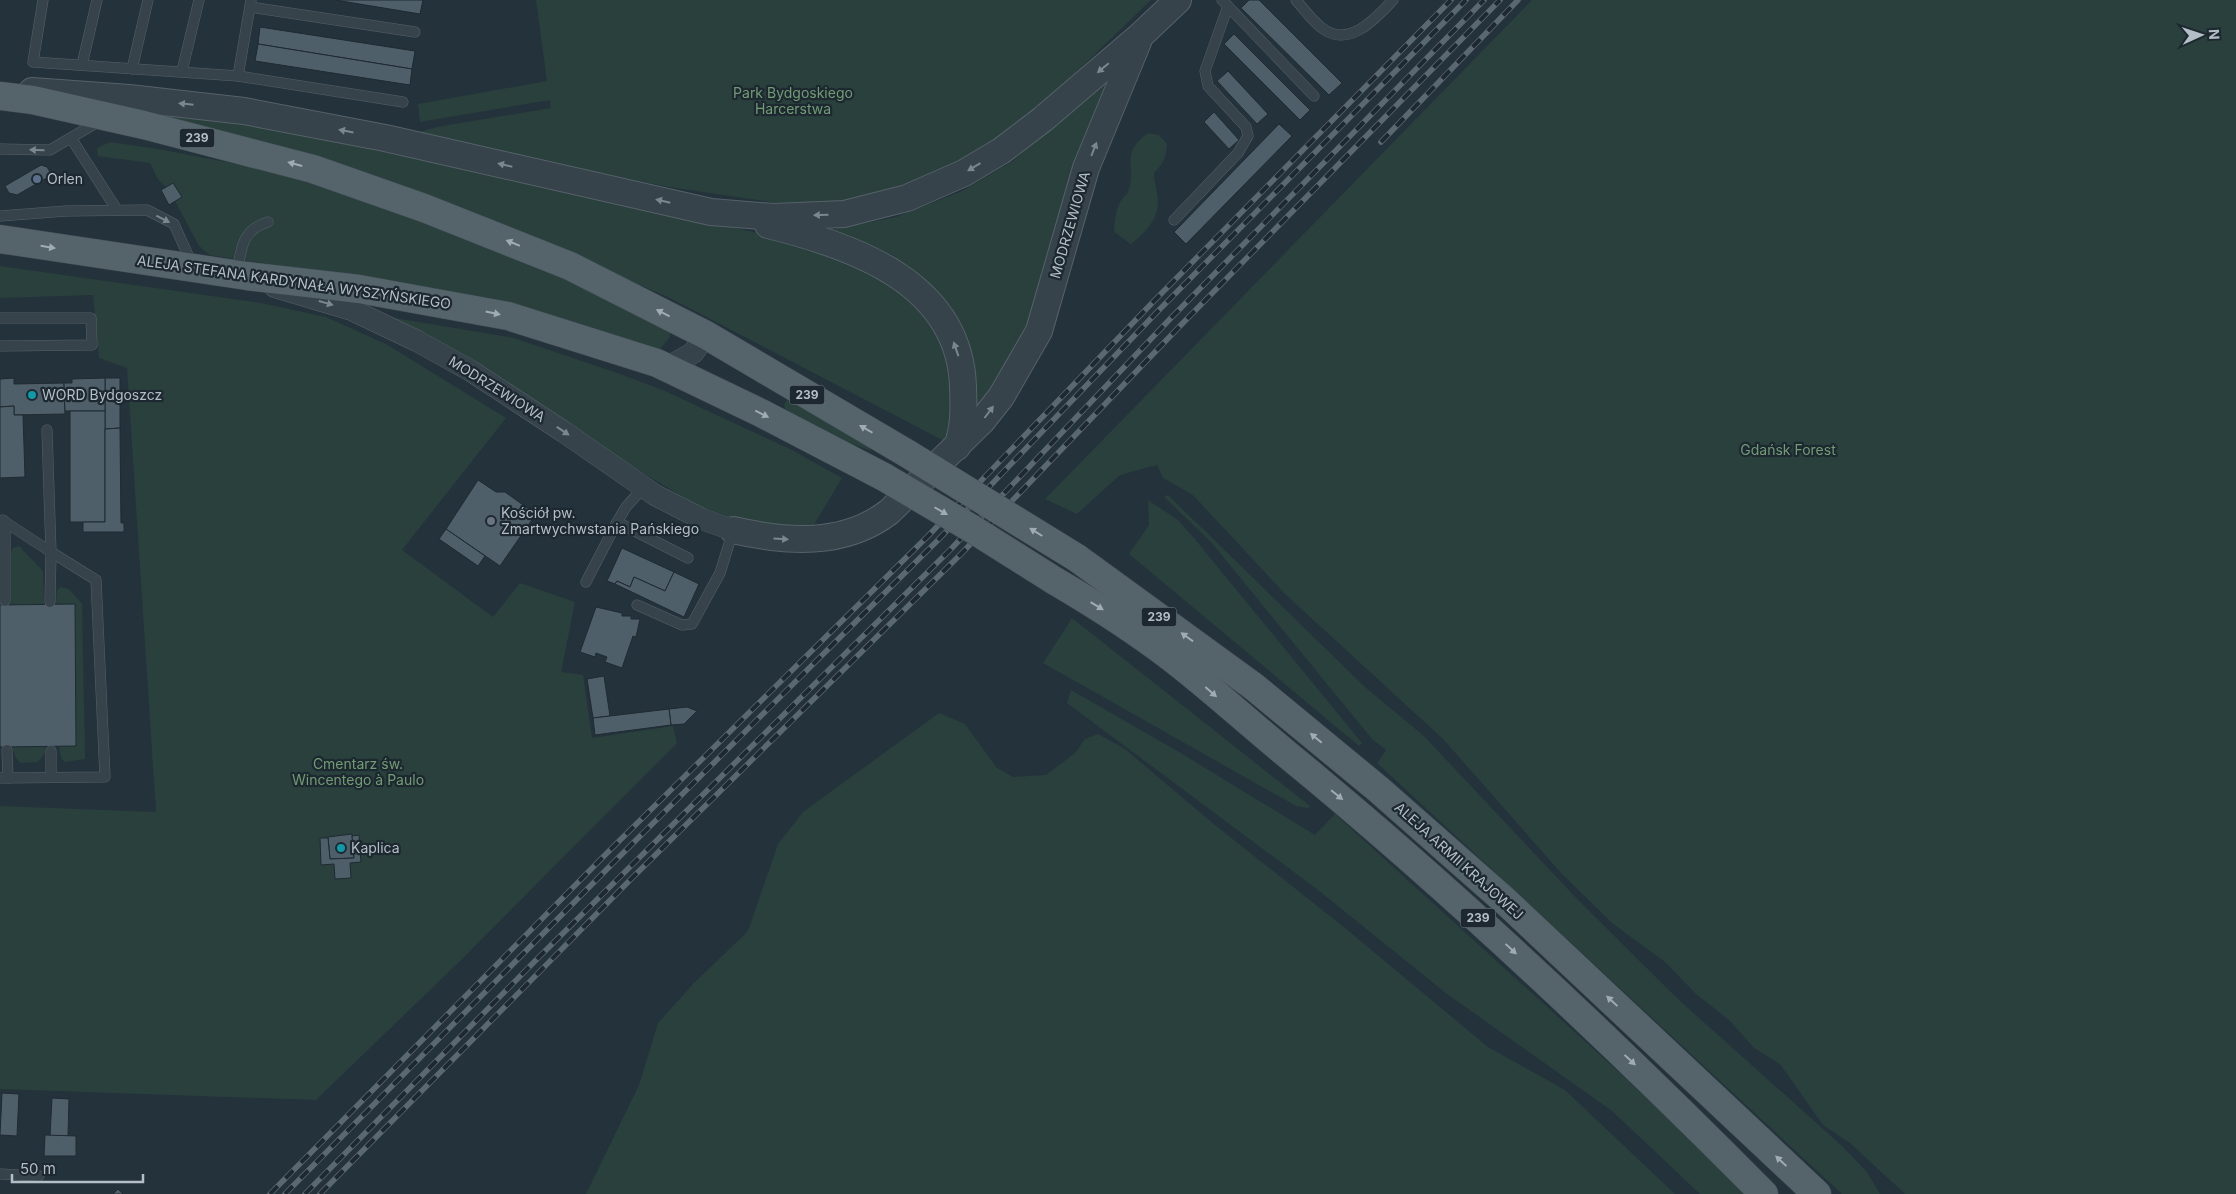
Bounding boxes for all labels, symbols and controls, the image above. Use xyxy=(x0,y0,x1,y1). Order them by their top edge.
north arrow xyxy=(2176,10,2226,60)
text: N xyxy=(2206,29,2223,40)
one-way arrow xyxy=(1097,62,1109,73)
park label: Park Bydgoskiego Harcerstwa xyxy=(733,84,853,117)
one-way arrow xyxy=(177,100,193,108)
one-way arrow xyxy=(338,126,354,134)
road number: 239 xyxy=(180,128,214,148)
one-way arrow xyxy=(1090,142,1098,156)
one-way arrow xyxy=(29,146,45,154)
one-way arrow xyxy=(287,160,303,168)
one-way arrow xyxy=(497,161,512,169)
one-way arrow xyxy=(968,162,981,171)
street label: MODRZEWIOWA xyxy=(1046,169,1093,280)
place label: Orlen xyxy=(47,170,83,187)
marker: Orlen xyxy=(31,173,43,185)
one-way arrow xyxy=(656,197,671,205)
one-way arrow xyxy=(813,211,829,219)
one-way arrow xyxy=(156,215,171,223)
one-way arrow xyxy=(506,239,520,247)
one-way arrow xyxy=(41,243,57,251)
street label: ALEJA STEFANA KARDYNAŁA WYSZYŃSKIEGO xyxy=(136,251,452,312)
one-way arrow xyxy=(319,299,334,307)
one-way arrow xyxy=(485,309,501,317)
one-way arrow xyxy=(656,309,670,317)
one-way arrow xyxy=(951,341,959,356)
street label: MODRZEWIOWA xyxy=(446,352,549,425)
place label: WORD Bydgoszcz xyxy=(42,386,162,403)
road number: 239 xyxy=(790,386,824,404)
marker: WORD Bydgoszcz xyxy=(26,389,38,401)
one-way arrow xyxy=(984,405,994,419)
one-way arrow xyxy=(755,410,769,418)
one-way arrow xyxy=(859,425,874,433)
one-way arrow xyxy=(556,426,570,436)
park label: Gdańsk Forest xyxy=(1740,441,1836,458)
place label: Kościół pw. Zmartwychwstania Pańskiego xyxy=(501,504,699,537)
one-way arrow xyxy=(935,506,948,515)
marker: Kościół pw. Zmartwychwstania Pańskiego xyxy=(485,515,497,527)
one-way arrow xyxy=(1029,527,1043,537)
one-way arrow xyxy=(773,535,789,543)
one-way arrow xyxy=(1090,601,1103,610)
road number: 239 xyxy=(1142,608,1176,626)
one-way arrow xyxy=(1180,632,1193,642)
one-way arrow xyxy=(1205,686,1217,698)
one-way arrow xyxy=(1310,732,1323,743)
park label: Cmentarz św. Wincentego à Paulo xyxy=(292,755,424,788)
one-way arrow xyxy=(1330,790,1343,801)
street label: ALEJA ARMII KRAJOWEJ xyxy=(1392,798,1527,923)
place label: Kaplica xyxy=(351,839,400,856)
marker: Kaplica xyxy=(335,842,347,854)
road number: 239 xyxy=(1460,908,1496,928)
one-way arrow xyxy=(1505,943,1517,955)
one-way arrow xyxy=(1607,995,1619,1007)
one-way arrow xyxy=(1624,1054,1636,1066)
scale bar xyxy=(12,1152,144,1184)
one-way arrow xyxy=(1775,1155,1787,1167)
text: 50 m xyxy=(20,1159,56,1178)

